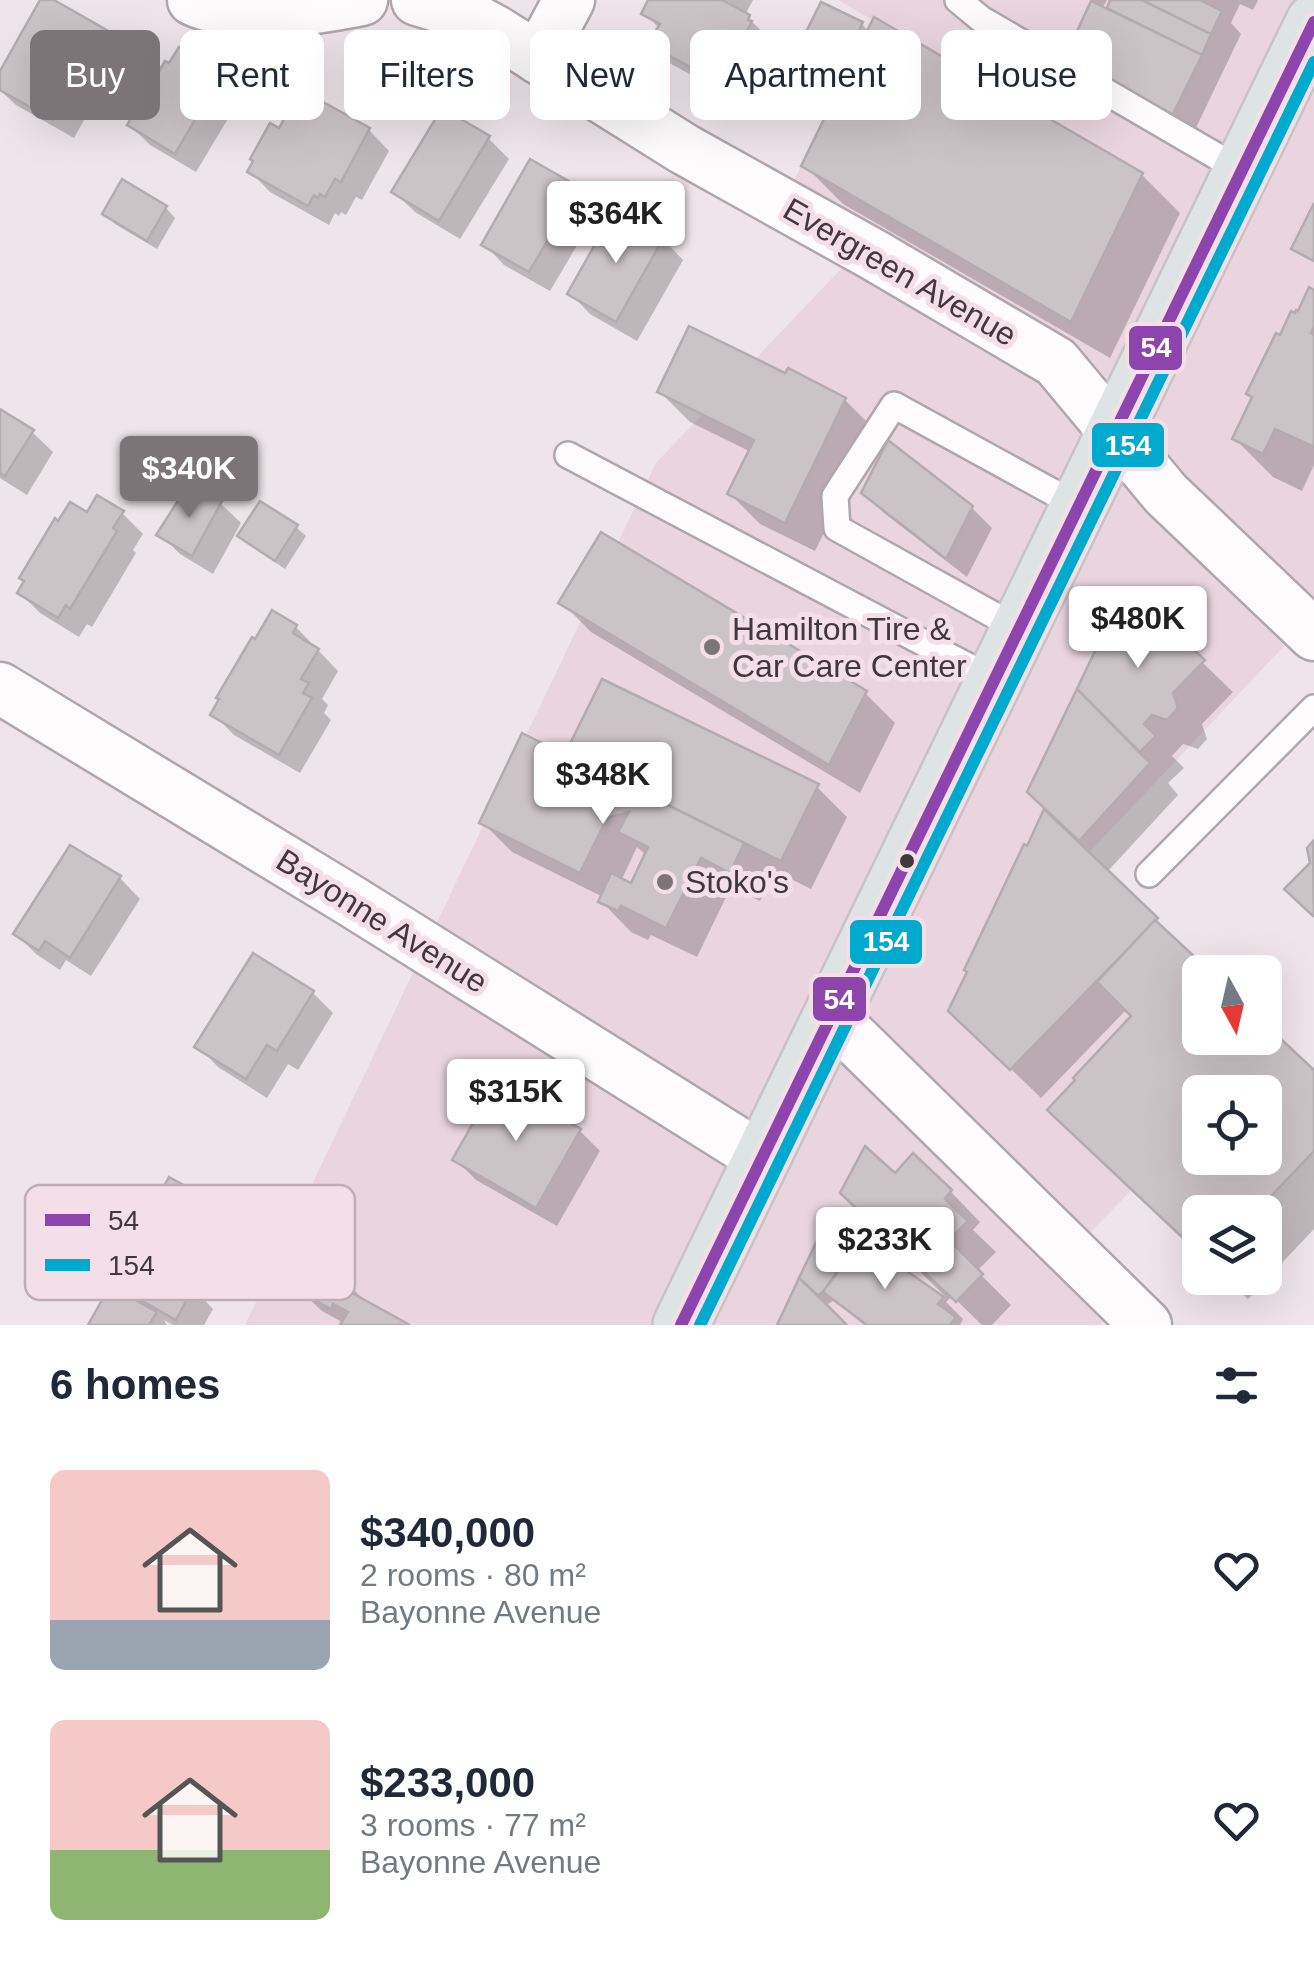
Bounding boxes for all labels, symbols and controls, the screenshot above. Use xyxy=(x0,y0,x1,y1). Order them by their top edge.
chip: Buy xyxy=(30,30,160,120)
chip: Rent xyxy=(180,30,324,120)
chip: Filters xyxy=(344,30,510,120)
chip: New xyxy=(530,30,670,120)
chip: Apartment xyxy=(690,30,921,120)
chip: House xyxy=(941,30,1112,120)
pin: $364K xyxy=(546,181,686,266)
street label: Evergreen Avenue xyxy=(777,191,1023,353)
text: $364K xyxy=(569,195,663,231)
line badge: 54 xyxy=(1127,324,1184,372)
text: 54 xyxy=(1140,332,1172,363)
line badge: 154 xyxy=(1090,421,1166,469)
text: 154 xyxy=(1105,430,1152,461)
pin: $340K xyxy=(119,436,259,521)
text: $340K xyxy=(142,450,236,486)
pin: $480K xyxy=(1068,586,1208,671)
text: $480K xyxy=(1091,600,1185,636)
place label: Hamilton Tire & Car Care Center xyxy=(732,611,967,684)
marker: Hamilton Tire & Car Care Center xyxy=(701,636,723,658)
pin: $348K xyxy=(533,742,673,827)
text: $348K xyxy=(556,756,650,792)
street label: Bayonne Avenue xyxy=(270,842,494,1000)
unlabelled marker xyxy=(897,851,917,871)
place label: Stoko's xyxy=(685,864,789,900)
marker: Stoko's xyxy=(654,871,676,893)
line badge: 154 xyxy=(848,918,924,966)
text: 154 xyxy=(863,926,910,957)
north arrow xyxy=(1182,955,1282,1055)
map controls xyxy=(1182,955,1282,1295)
line badge: 54 xyxy=(811,975,868,1023)
text: 54 xyxy=(823,984,855,1015)
pin: $315K xyxy=(446,1059,586,1144)
text: $315K xyxy=(469,1073,563,1109)
button: locate xyxy=(1182,1075,1282,1175)
legend xyxy=(25,1185,355,1300)
button: layers xyxy=(1182,1195,1282,1295)
text: 54 xyxy=(108,1205,139,1236)
pin: $233K xyxy=(815,1207,955,1292)
text: $233K xyxy=(838,1221,932,1257)
text: 154 xyxy=(108,1250,155,1281)
icon: filters xyxy=(1209,1358,1264,1413)
text: 6 homes xyxy=(50,1361,220,1408)
text: $340,000 xyxy=(360,1509,535,1556)
icon: home xyxy=(130,1510,250,1630)
icon: heart xyxy=(1209,1543,1264,1598)
text: 2 rooms · 80 m² xyxy=(360,1557,586,1593)
text: Bayonne Avenue xyxy=(360,1594,601,1630)
text: $233,000 xyxy=(360,1759,535,1806)
icon: home xyxy=(130,1760,250,1880)
icon: heart xyxy=(1209,1793,1264,1848)
text: 3 rooms · 77 m² xyxy=(360,1807,586,1843)
text: Bayonne Avenue xyxy=(360,1844,601,1880)

